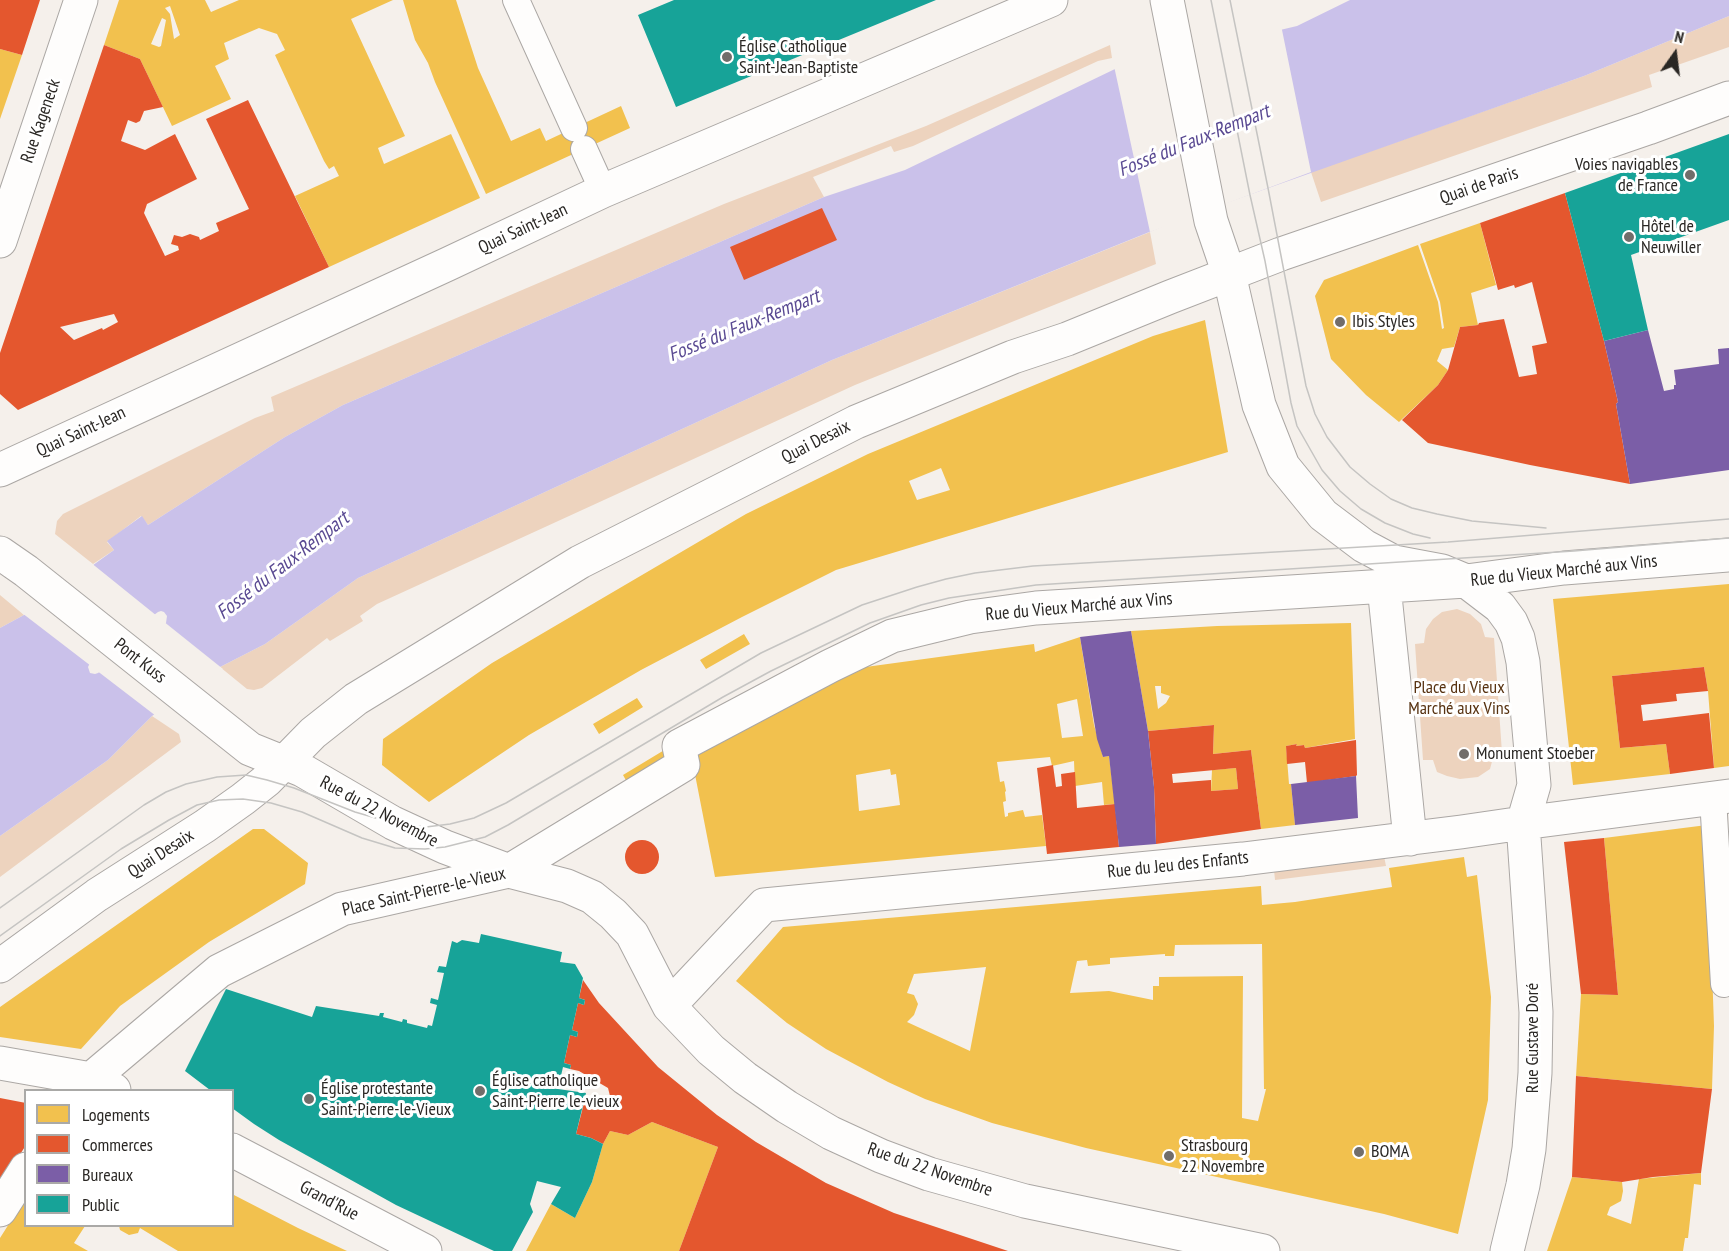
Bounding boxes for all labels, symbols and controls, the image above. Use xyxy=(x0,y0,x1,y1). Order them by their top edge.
north arrow xyxy=(1645,24,1705,84)
text: N xyxy=(1673,26,1686,47)
place label: Église Catholique Saint-Jean-Baptiste xyxy=(739,36,858,78)
marker: Église Catholique Saint-Jean-Baptiste xyxy=(720,50,734,64)
street label: Rue Kageneck xyxy=(17,76,65,166)
water label: Fossé du Faux-Rempart xyxy=(1115,100,1273,182)
place label: Voies navigables de France xyxy=(1575,154,1678,196)
street label: Quai de Paris xyxy=(1437,163,1521,209)
marker: Voies navigables de France xyxy=(1683,168,1697,182)
street label: Quai Saint-Jean xyxy=(475,199,571,259)
place label: Hôtel de Neuwiller xyxy=(1641,216,1701,258)
marker: Hôtel de Neuwiller xyxy=(1622,230,1636,244)
water label: Fossé du Faux-Rempart xyxy=(665,285,823,367)
place label: Ibis Styles xyxy=(1352,311,1415,333)
marker: Ibis Styles xyxy=(1333,315,1347,329)
street label: Quai Saint-Jean xyxy=(33,402,129,462)
street label: Quai Desaix xyxy=(778,416,854,468)
water label: Fossé du Faux-Rempart xyxy=(212,507,354,625)
street label: Rue du Vieux Marché aux Vins xyxy=(1470,550,1658,592)
street label: Rue du Vieux Marché aux Vins xyxy=(985,588,1173,626)
street label: Pont Kuss xyxy=(110,634,170,688)
park label: Place du Vieux Marché aux Vins xyxy=(1408,677,1510,720)
place label: Monument Stoeber xyxy=(1476,743,1595,765)
marker: Monument Stoeber xyxy=(1457,747,1471,761)
street label: Rue du 22 Novembre xyxy=(316,772,442,852)
street label: Quai Desaix xyxy=(124,825,198,883)
street label: Rue du Jeu des Enfants xyxy=(1106,847,1250,883)
street label: Place Saint-Pierre-le-Vieux xyxy=(340,863,508,921)
street label: Rue Gustave Doré xyxy=(1522,983,1544,1093)
place label: Église catholique Saint-Pierre le-vieux xyxy=(492,1070,619,1112)
place label: Église protestante Saint-Pierre-le-Vieux xyxy=(321,1078,451,1120)
marker: Église catholique Saint-Pierre le-vieux xyxy=(473,1084,487,1098)
legend xyxy=(24,1089,234,1227)
marker: Église protestante Saint-Pierre-le-Vieux xyxy=(302,1092,316,1106)
text: Logements xyxy=(82,1103,150,1126)
text: Commerces xyxy=(82,1133,153,1156)
place label: Strasbourg 22 Novembre xyxy=(1181,1135,1265,1178)
street label: Rue du 22 Novembre xyxy=(865,1139,995,1201)
place label: BOMA xyxy=(1371,1141,1409,1163)
marker: BOMA xyxy=(1352,1145,1366,1159)
marker: Strasbourg 22 Novembre xyxy=(1162,1149,1176,1163)
text: Bureaux xyxy=(82,1163,133,1186)
street label: Grand'Rue xyxy=(296,1176,362,1226)
text: Public xyxy=(82,1193,120,1216)

